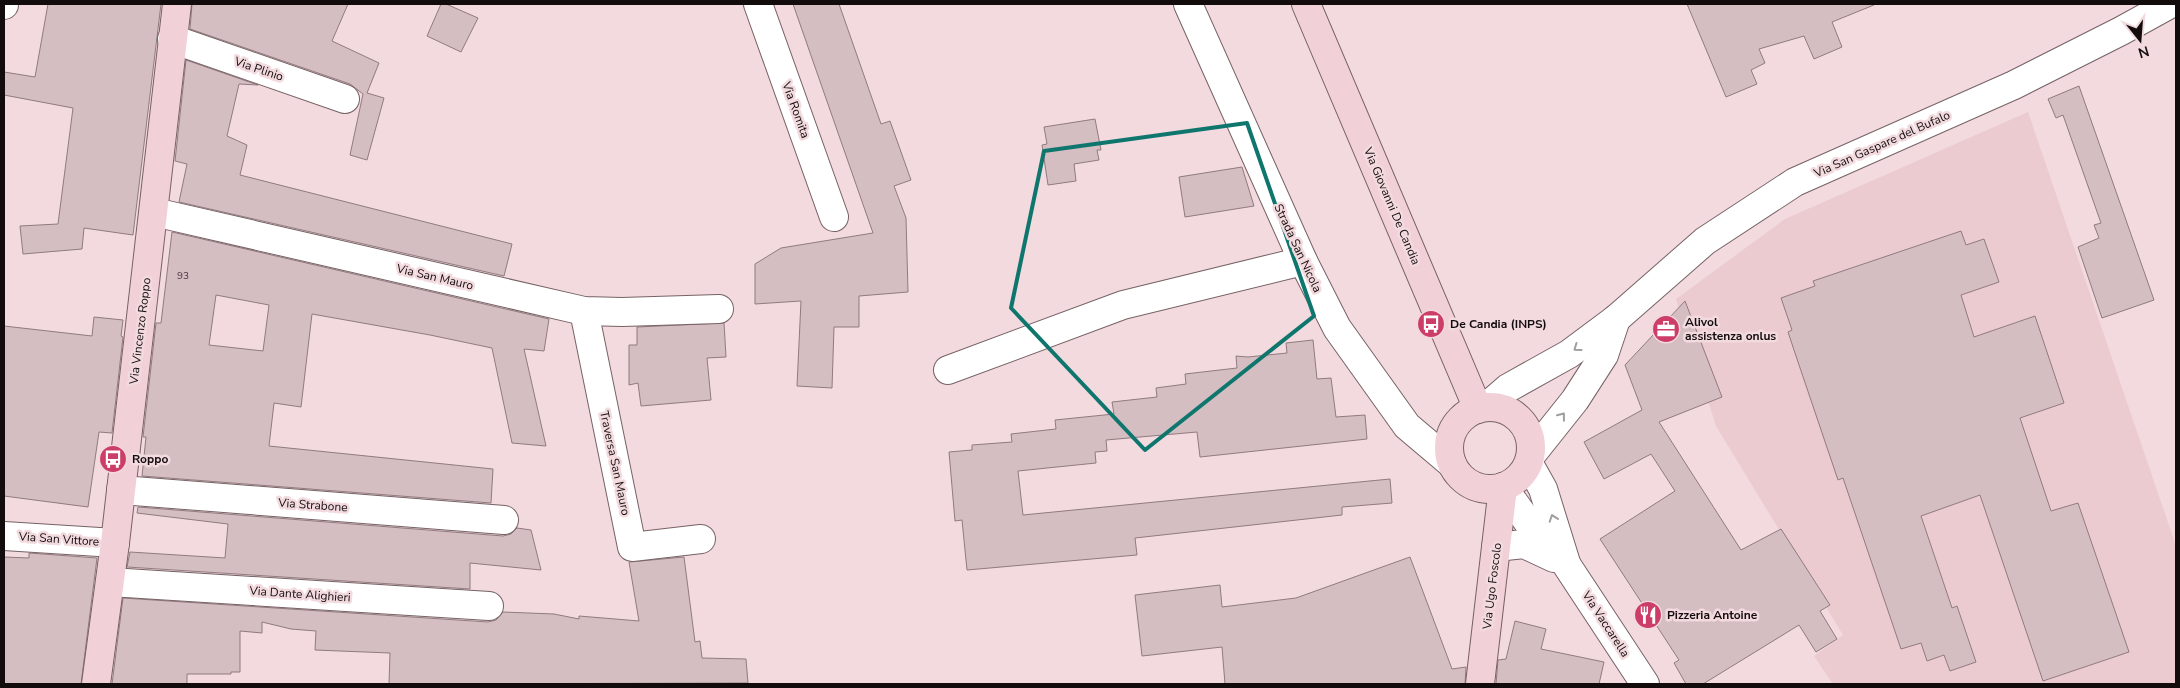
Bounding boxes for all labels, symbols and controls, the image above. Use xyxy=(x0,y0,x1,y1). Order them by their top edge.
north arrow xyxy=(2115,15,2165,65)
text: N xyxy=(2136,41,2151,63)
street label: Via Plinio xyxy=(231,53,286,85)
street label: Via Romita xyxy=(778,79,814,140)
street label: Via San Gaspare del Bufalo xyxy=(1811,107,1953,182)
street label: Via Giovanni De Candia xyxy=(1360,144,1424,267)
street label: Strada San Nicola xyxy=(1270,201,1326,295)
street label: Via San Mauro xyxy=(394,260,475,294)
house number: 93 xyxy=(177,269,189,283)
street label: Via Vincenzo Roppo xyxy=(125,276,155,386)
bus stop icon: De Candia (INPS) xyxy=(1416,309,1446,339)
office icon: Alivol assistenza onlus xyxy=(1651,314,1681,344)
place label: Alivol assistenza onlus xyxy=(1685,314,1776,344)
place label: De Candia (INPS) xyxy=(1450,316,1547,332)
one-way arrow xyxy=(1573,342,1583,351)
street label: Traversa San Mauro xyxy=(596,409,634,517)
one-way arrow xyxy=(1557,413,1565,422)
bus stop icon: Roppo xyxy=(98,444,128,474)
place label: Roppo xyxy=(132,451,168,467)
street label: Via Strabone xyxy=(277,495,348,515)
one-way arrow xyxy=(1549,514,1559,522)
street label: Via San Vittore xyxy=(17,528,100,550)
street label: Via Ugo Foscolo xyxy=(1479,541,1505,631)
street label: Via Dante Alighieri xyxy=(248,582,351,606)
street label: Via Vaccarella xyxy=(1578,587,1633,660)
restaurant icon: Pizzeria Antoine xyxy=(1633,600,1663,630)
place label: Pizzeria Antoine xyxy=(1667,607,1758,623)

